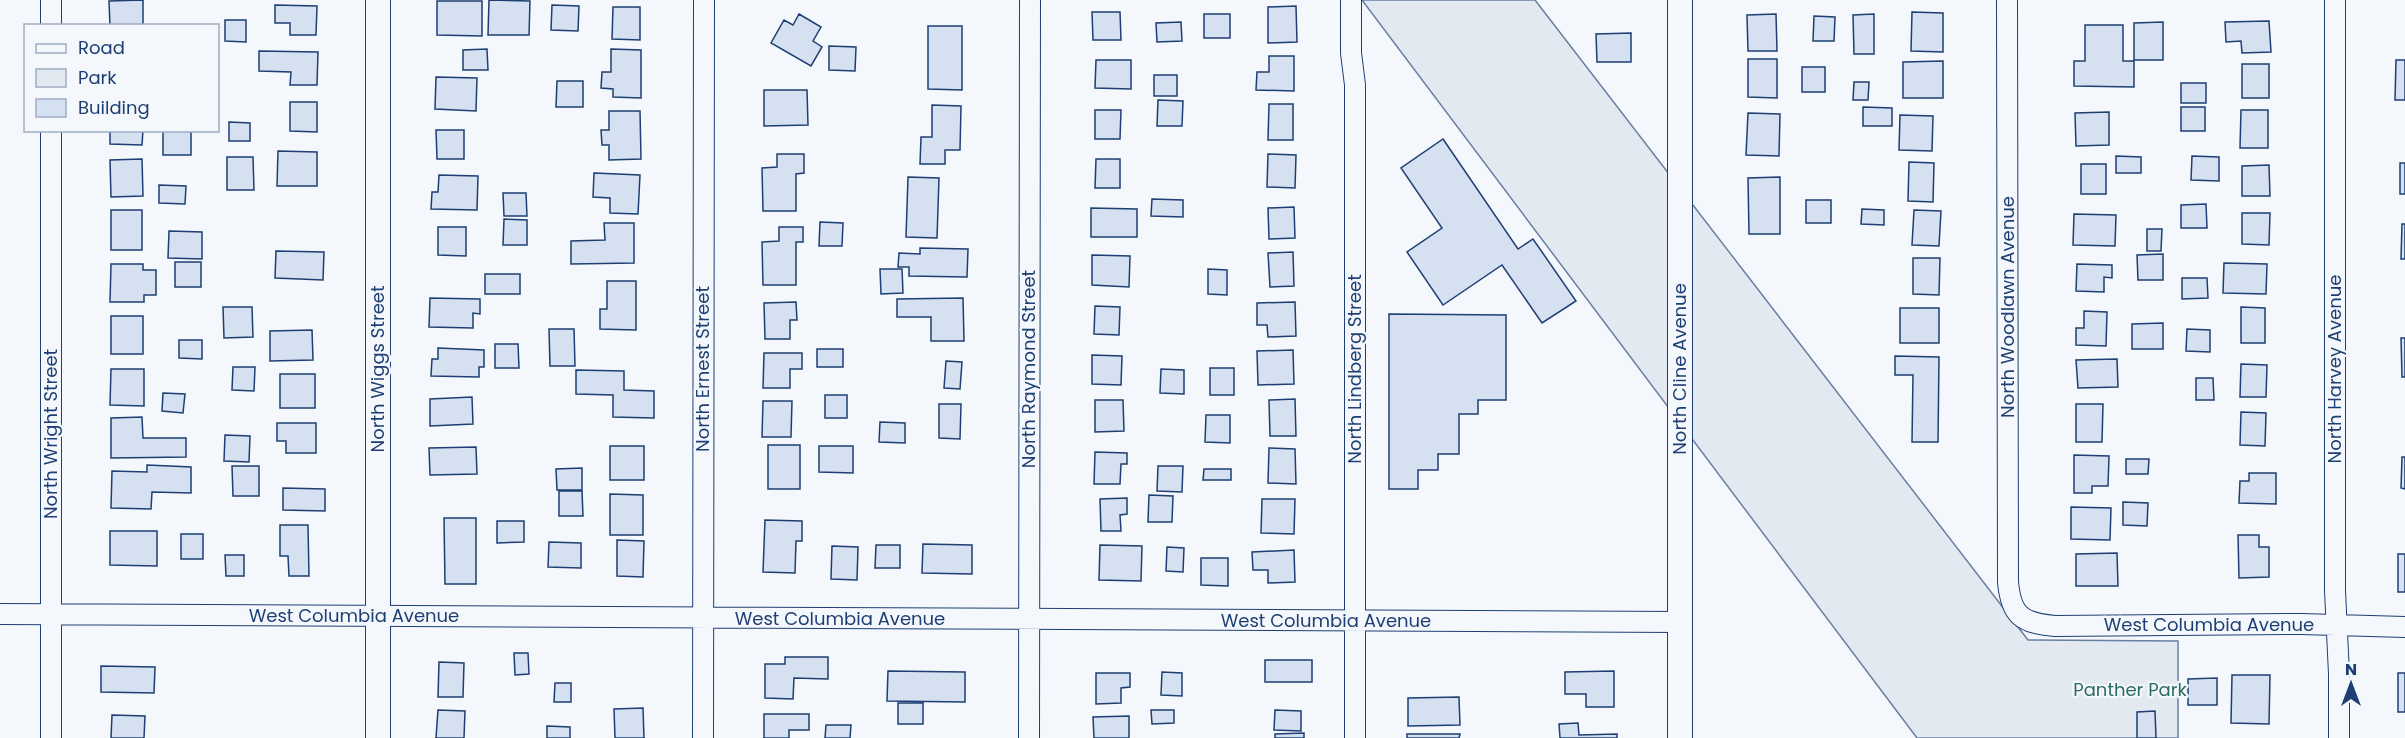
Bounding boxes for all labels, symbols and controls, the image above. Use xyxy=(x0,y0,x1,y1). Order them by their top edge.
legend xyxy=(24,24,219,132)
text: Road xyxy=(78,35,125,60)
text: Park xyxy=(78,65,117,90)
text: Building xyxy=(78,95,150,120)
street label: North Woodlawn Avenue xyxy=(1995,196,2020,418)
street label: North Raymond Street xyxy=(1016,270,1041,468)
street label: North Lindberg Street xyxy=(1342,274,1367,464)
street label: North Harvey Avenue xyxy=(2322,275,2347,463)
street label: North Cline Avenue xyxy=(1667,283,1692,455)
street label: North Wiggs Street xyxy=(365,285,390,453)
street label: North Ernest Street xyxy=(690,286,715,452)
street label: North Wright Street xyxy=(38,349,63,519)
street label: West Columbia Avenue xyxy=(249,603,459,628)
street label: West Columbia Avenue xyxy=(735,606,945,631)
street label: West Columbia Avenue xyxy=(1221,608,1431,633)
street label: West Columbia Avenue xyxy=(2104,612,2314,637)
north arrow xyxy=(2321,654,2381,714)
text: N xyxy=(2345,658,2357,681)
park label: Panther Park xyxy=(2073,677,2187,702)

